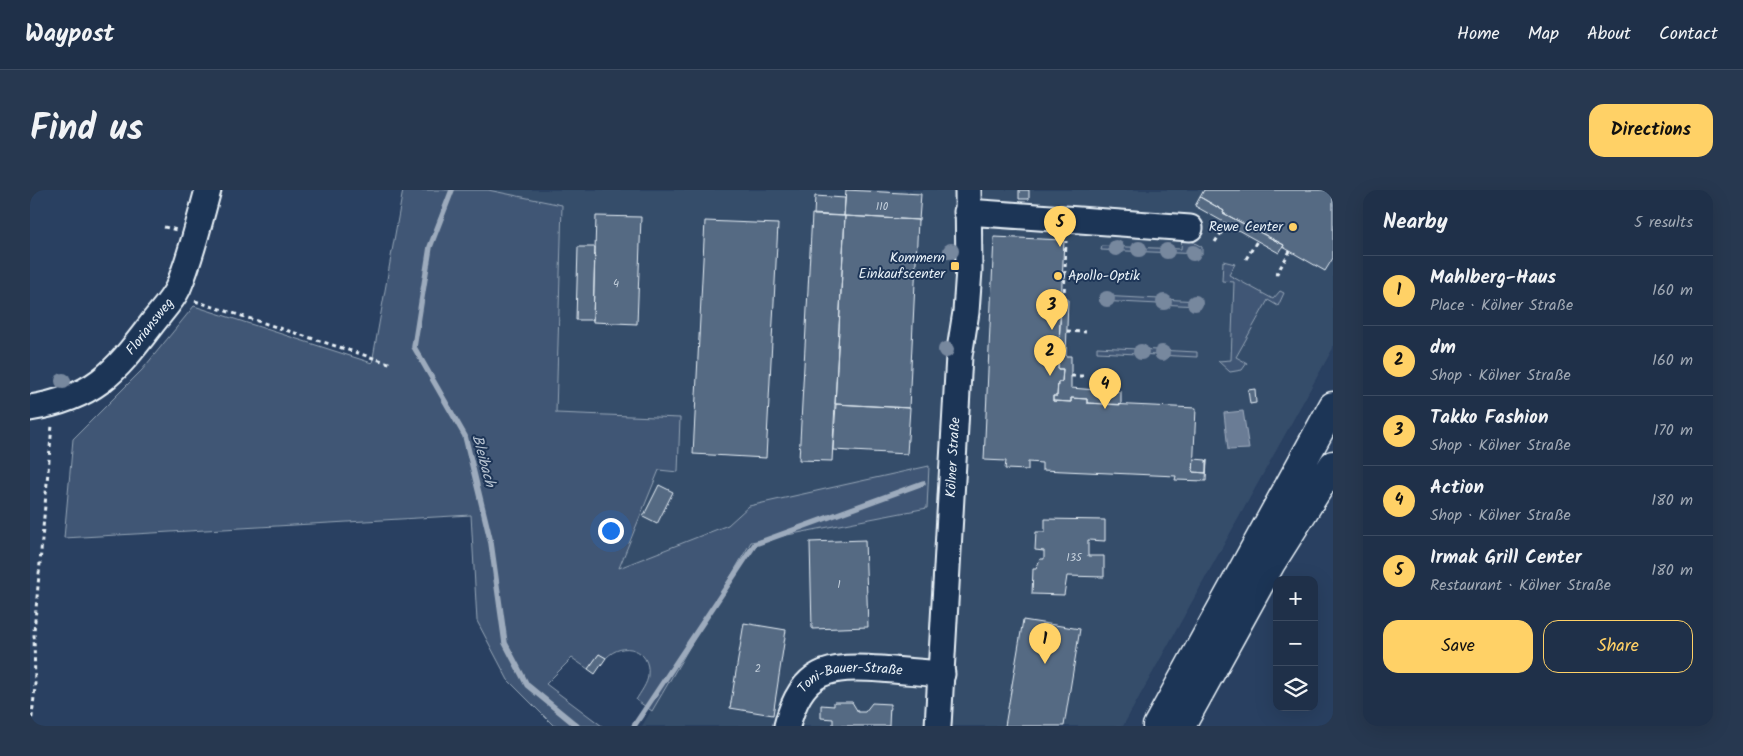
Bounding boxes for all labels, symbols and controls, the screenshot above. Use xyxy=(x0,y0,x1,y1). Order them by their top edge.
text: Waypost xyxy=(25,15,114,54)
text: Home xyxy=(1457,20,1500,49)
text: Map xyxy=(1528,20,1559,49)
text: About xyxy=(1587,20,1631,49)
text: Contact xyxy=(1659,20,1718,49)
text: Find us xyxy=(30,102,143,158)
button: Directions xyxy=(1589,104,1713,157)
house number: 110 xyxy=(876,198,889,216)
pin: 5 xyxy=(1044,206,1076,247)
text: Nearby xyxy=(1383,206,1448,239)
text: 5 results xyxy=(1634,210,1693,235)
place label: Rewe Center xyxy=(1209,216,1284,238)
marker: Rewe Center xyxy=(1287,221,1299,233)
place label: Kommern Einkaufscenter xyxy=(859,247,946,285)
marker: Kommern Einkaufscenter xyxy=(949,260,961,272)
text: Mahlberg-Haus xyxy=(1430,263,1556,293)
place label: Apollo-Optik xyxy=(1068,265,1140,287)
marker: Apollo-Optik xyxy=(1052,270,1064,282)
house number: 4 xyxy=(613,275,619,293)
text: 1 xyxy=(1397,278,1401,303)
text: 160 m xyxy=(1652,278,1693,303)
pin: 3 xyxy=(1036,289,1068,330)
street label: Floriansweg xyxy=(120,293,180,360)
text: Place · Kölner Straße xyxy=(1430,293,1573,318)
text: dm xyxy=(1430,333,1456,363)
pin: 2 xyxy=(1034,335,1066,376)
text: 2 xyxy=(1394,348,1404,373)
text: 160 m xyxy=(1652,348,1693,373)
text: Shop · Kölner Straße xyxy=(1430,363,1571,388)
pin: 4 xyxy=(1089,368,1121,409)
text: Takko Fashion xyxy=(1430,403,1548,433)
street label: Kölner Straße xyxy=(940,416,967,498)
text: 3 xyxy=(1395,418,1403,443)
text: 170 m xyxy=(1653,418,1693,443)
water label: Bleibach xyxy=(465,432,502,492)
text: Shop · Kölner Straße xyxy=(1430,433,1571,458)
text: Action xyxy=(1430,473,1484,503)
text: 4 xyxy=(1395,488,1403,513)
text: 180 m xyxy=(1651,488,1693,513)
text: Shop · Kölner Straße xyxy=(1430,503,1571,528)
your location xyxy=(598,518,624,544)
text: Irmak Grill Center xyxy=(1430,543,1582,573)
house number: 135 xyxy=(1066,549,1083,567)
text: 5 xyxy=(1395,558,1403,583)
text: 180 m xyxy=(1651,558,1693,583)
text: Restaurant · Kölner Straße xyxy=(1430,573,1611,598)
house number: 1 xyxy=(837,576,841,594)
map controls xyxy=(1273,576,1318,711)
button: + xyxy=(1273,576,1318,621)
button: Save xyxy=(1383,620,1533,673)
button: Share xyxy=(1543,620,1693,673)
button: − xyxy=(1273,621,1318,666)
pin: 1 xyxy=(1029,623,1061,664)
street label: Toni-Bauer-Straße xyxy=(792,657,904,698)
house number: 2 xyxy=(755,660,761,678)
button: layers xyxy=(1273,666,1318,711)

